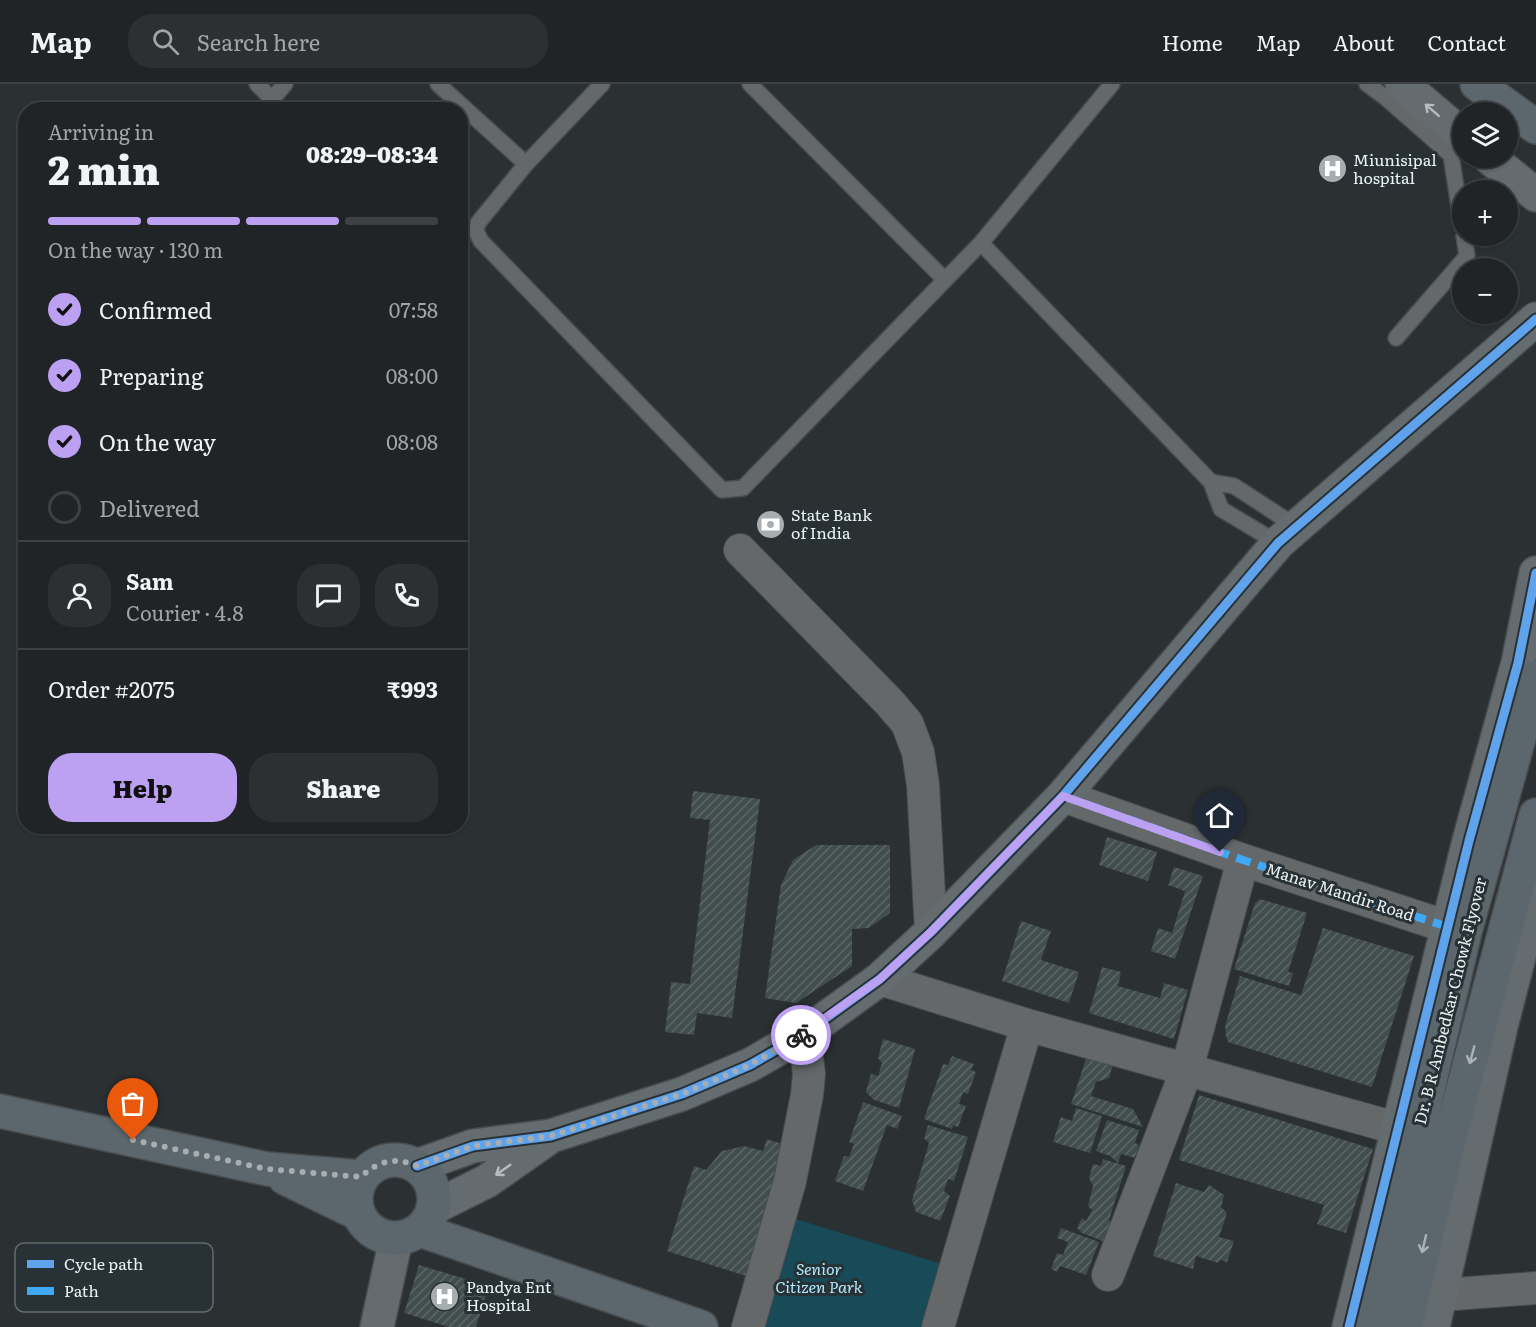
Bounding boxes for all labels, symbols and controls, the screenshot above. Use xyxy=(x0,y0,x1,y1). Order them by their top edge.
search box xyxy=(128,14,548,68)
text: Map xyxy=(30,20,92,62)
icon: search xyxy=(149,25,182,58)
text: Search here xyxy=(197,25,320,58)
text: Home xyxy=(1162,26,1223,57)
text: Map xyxy=(1256,26,1300,57)
text: About xyxy=(1333,26,1395,57)
text: Contact xyxy=(1428,26,1506,57)
map controls xyxy=(1452,102,1518,324)
button: layers xyxy=(1452,102,1518,168)
one-way arrow xyxy=(1425,103,1440,117)
text: Arriving in xyxy=(48,116,154,146)
text: 08:29–08:34 xyxy=(306,137,438,170)
text: 2 min xyxy=(48,139,160,197)
place label: Miunisipal hospital xyxy=(1353,147,1437,189)
hospital icon: Miunisipal hospital xyxy=(1316,153,1348,185)
button: + xyxy=(1452,180,1518,246)
text: On the way · 130 m xyxy=(48,234,223,264)
button: − xyxy=(1452,258,1518,324)
icon: check xyxy=(48,293,81,326)
text: Confirmed xyxy=(99,293,212,326)
text: 07:58 xyxy=(389,294,438,324)
icon: check xyxy=(48,359,81,392)
text: Preparing xyxy=(99,359,203,392)
text: 08:00 xyxy=(386,360,438,390)
icon: check xyxy=(48,425,81,458)
text: On the way xyxy=(99,425,216,458)
text: 08:08 xyxy=(386,426,438,456)
text: Delivered xyxy=(99,491,200,524)
place label: State Bank of India xyxy=(791,502,872,544)
bank icon: State Bank of India xyxy=(754,508,786,540)
button: person xyxy=(48,564,111,627)
text: Sam xyxy=(126,564,174,597)
button: chat xyxy=(297,564,360,627)
button: phone xyxy=(375,564,438,627)
text: Courier · 4.8 xyxy=(126,597,243,627)
text: Order #2075 xyxy=(48,672,175,705)
text: ₹993 xyxy=(387,672,438,705)
button: Help xyxy=(48,753,237,822)
button: Share xyxy=(249,753,438,822)
pin xyxy=(1194,790,1245,852)
icon: home xyxy=(1203,799,1236,832)
street label: Manav Mandir Road xyxy=(1263,856,1418,926)
street label: Dr. B R Ambedkar Chowk Flyover xyxy=(1407,874,1491,1127)
courier xyxy=(771,1005,831,1065)
icon: bike xyxy=(785,1019,818,1052)
one-way arrow xyxy=(1466,1045,1477,1064)
pin xyxy=(107,1078,158,1140)
icon: bag xyxy=(116,1087,149,1120)
one-way arrow xyxy=(495,1164,511,1176)
one-way arrow xyxy=(1418,1233,1429,1253)
legend xyxy=(15,1243,213,1312)
text: Cycle path xyxy=(64,1251,144,1275)
park label: Senior Citizen Park xyxy=(775,1256,863,1298)
place label: Pandya Ent Hospital xyxy=(466,1274,552,1316)
text: Path xyxy=(64,1278,99,1302)
hospital icon: Pandya Ent Hospital xyxy=(429,1280,461,1312)

